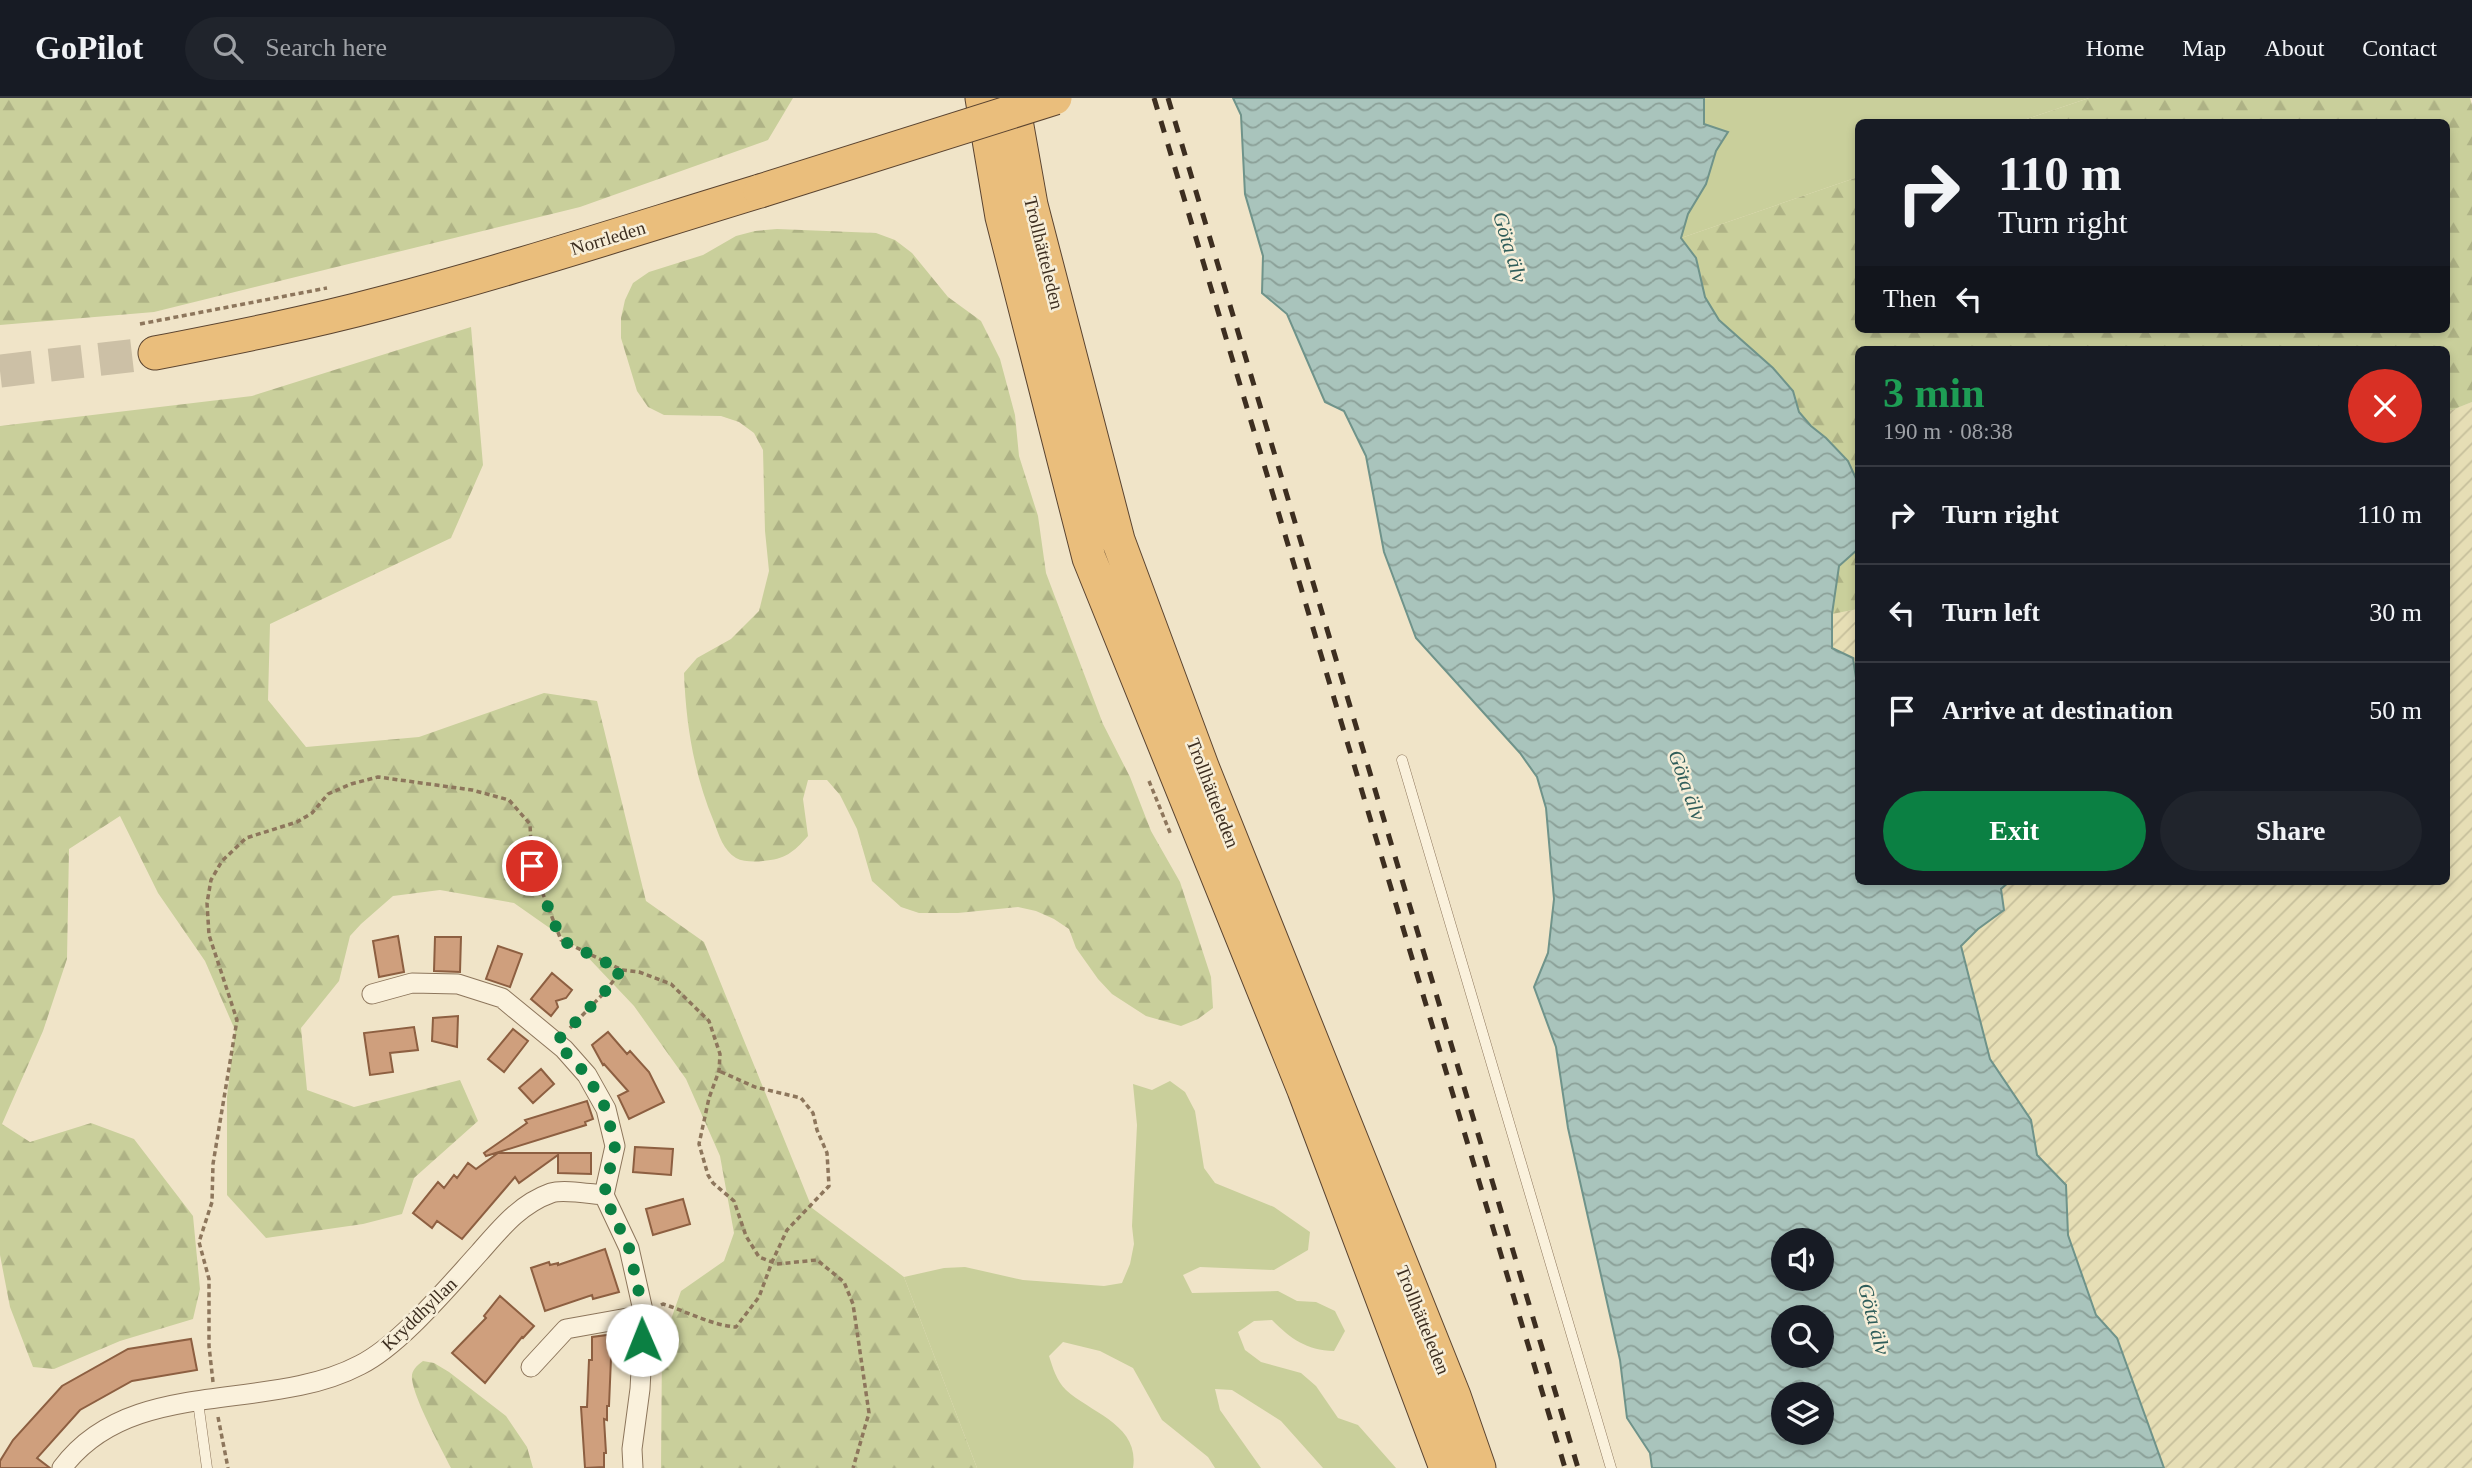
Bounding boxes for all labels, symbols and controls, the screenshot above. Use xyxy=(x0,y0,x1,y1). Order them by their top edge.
search box xyxy=(185,17,675,80)
icon: search xyxy=(209,29,247,67)
text: GoPilot xyxy=(35,30,143,66)
text: Search here xyxy=(265,33,387,62)
text: Home xyxy=(2086,35,2144,61)
text: Map xyxy=(2182,35,2226,61)
text: About xyxy=(2264,35,2324,61)
text: Contact xyxy=(2362,35,2437,61)
text: 110 m xyxy=(1998,146,2122,201)
icon: right xyxy=(1883,147,1974,238)
street label: Trollhätteleden xyxy=(1020,194,1068,312)
text: Turn right xyxy=(1998,204,2128,240)
water label: Göta älv xyxy=(1488,209,1532,286)
street label: Norrleden xyxy=(568,217,648,259)
icon: left xyxy=(1950,280,1988,318)
text: Then xyxy=(1883,284,1936,313)
button: close xyxy=(2348,369,2422,443)
text: 3 min xyxy=(1883,370,1985,416)
text: 190 m · 08:38 xyxy=(1883,419,2013,444)
icon: right xyxy=(1883,496,1921,534)
text: Turn right xyxy=(1942,500,2059,529)
text: 110 m xyxy=(2357,500,2422,529)
icon: left xyxy=(1883,594,1921,632)
text: Turn left xyxy=(1942,598,2040,627)
text: 30 m xyxy=(2369,598,2422,627)
icon: arrive xyxy=(1883,692,1921,730)
text: Arrive at destination xyxy=(1942,696,2173,725)
text: 50 m xyxy=(2369,696,2422,725)
street label: Trollhätteleden xyxy=(1183,735,1244,851)
water label: Göta älv xyxy=(1663,747,1711,824)
button: Exit xyxy=(1883,791,2146,871)
button: Share xyxy=(2160,791,2422,871)
pin xyxy=(502,836,562,896)
icon: arrive xyxy=(513,847,551,885)
map controls xyxy=(1771,1228,1834,1445)
button: sound xyxy=(1771,1228,1834,1291)
street label: Trollhätteleden xyxy=(1392,1263,1455,1378)
street label: Kryddhyllan xyxy=(377,1273,461,1355)
water label: Göta älv xyxy=(1853,1281,1895,1358)
position arrow xyxy=(605,1303,679,1377)
button: search xyxy=(1771,1305,1834,1368)
button: layers xyxy=(1771,1382,1834,1445)

